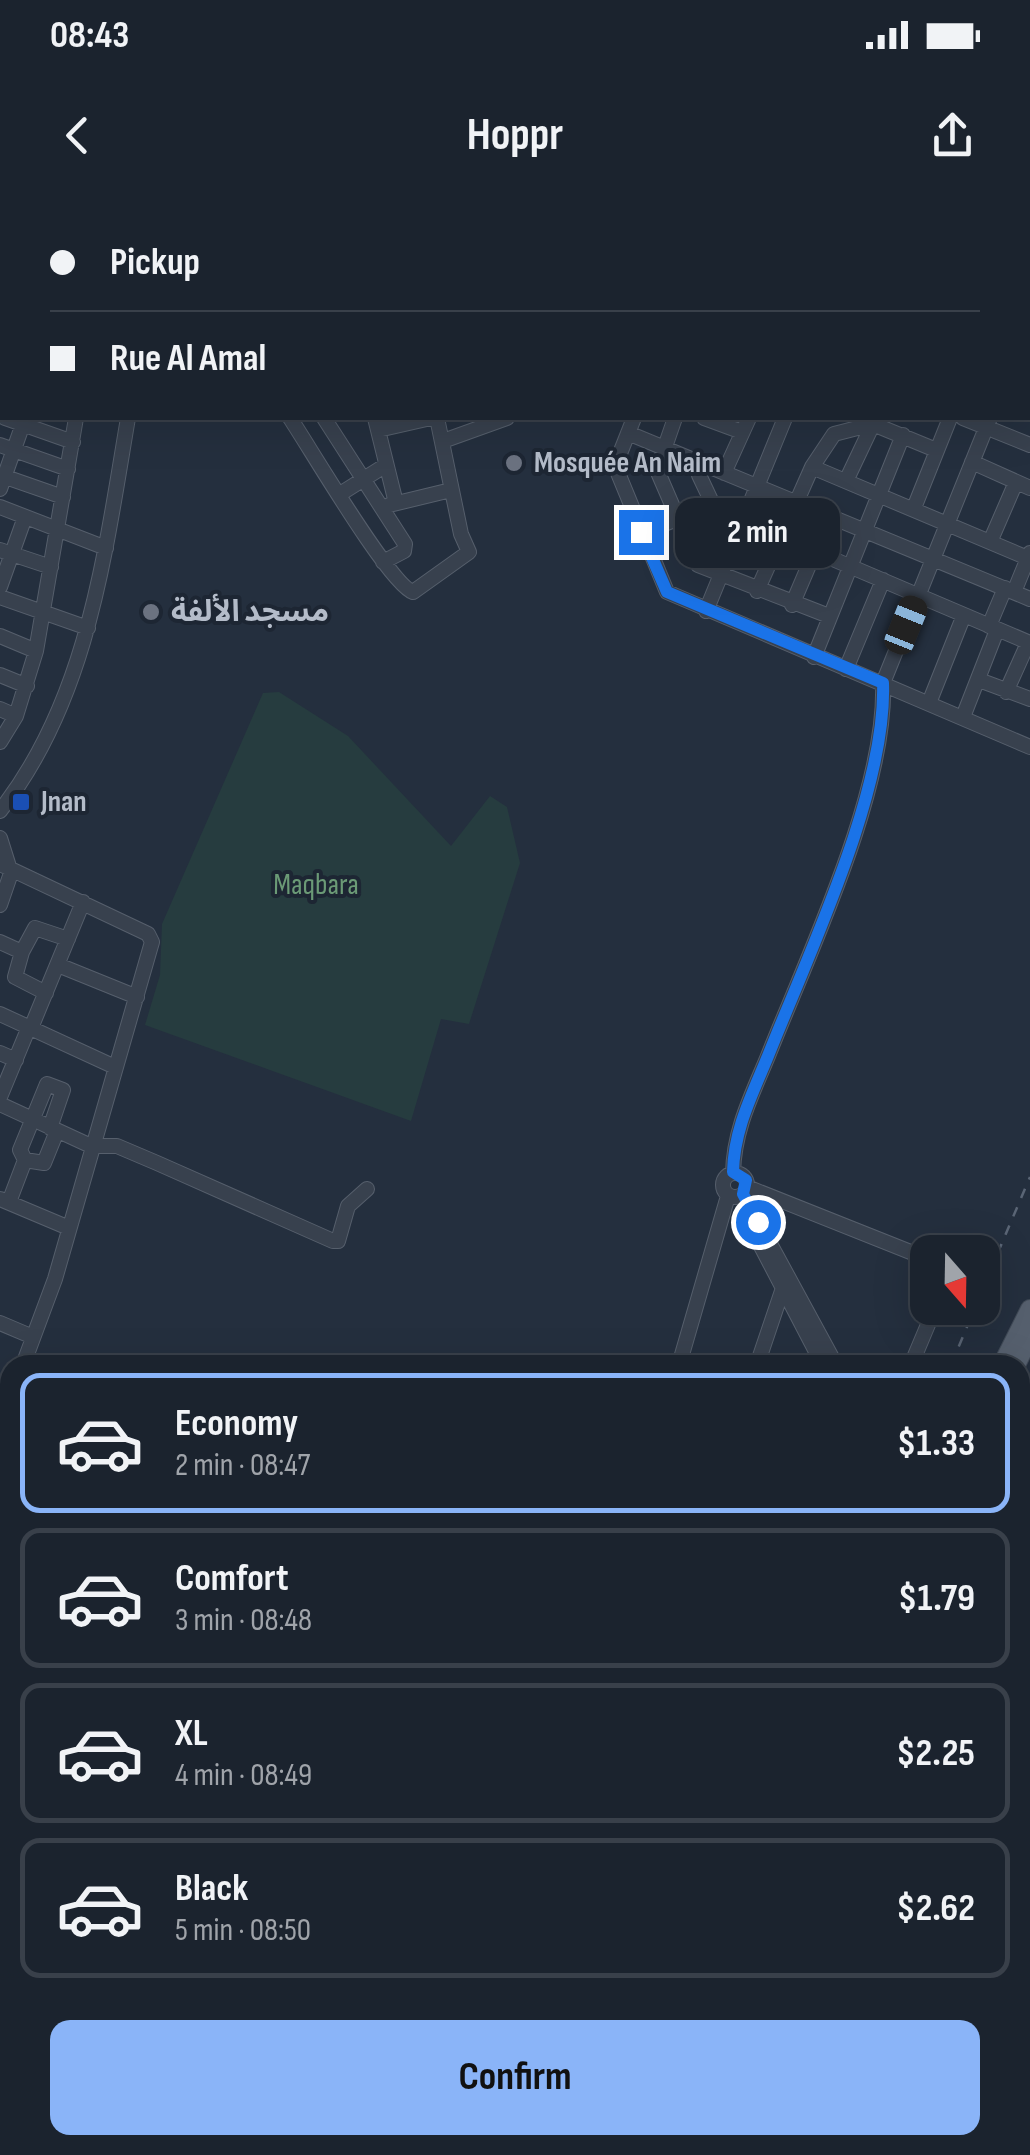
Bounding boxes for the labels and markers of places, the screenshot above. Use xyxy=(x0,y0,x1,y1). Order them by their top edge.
place label: Mosquée An Naim xyxy=(534,445,721,481)
marker: Mosquée An Naim xyxy=(503,452,525,474)
place label: مسجد الألفة xyxy=(171,593,329,630)
marker: مسجد الألفة xyxy=(140,601,162,623)
place label: Jnan xyxy=(40,784,87,820)
marker: Jnan xyxy=(10,791,32,813)

